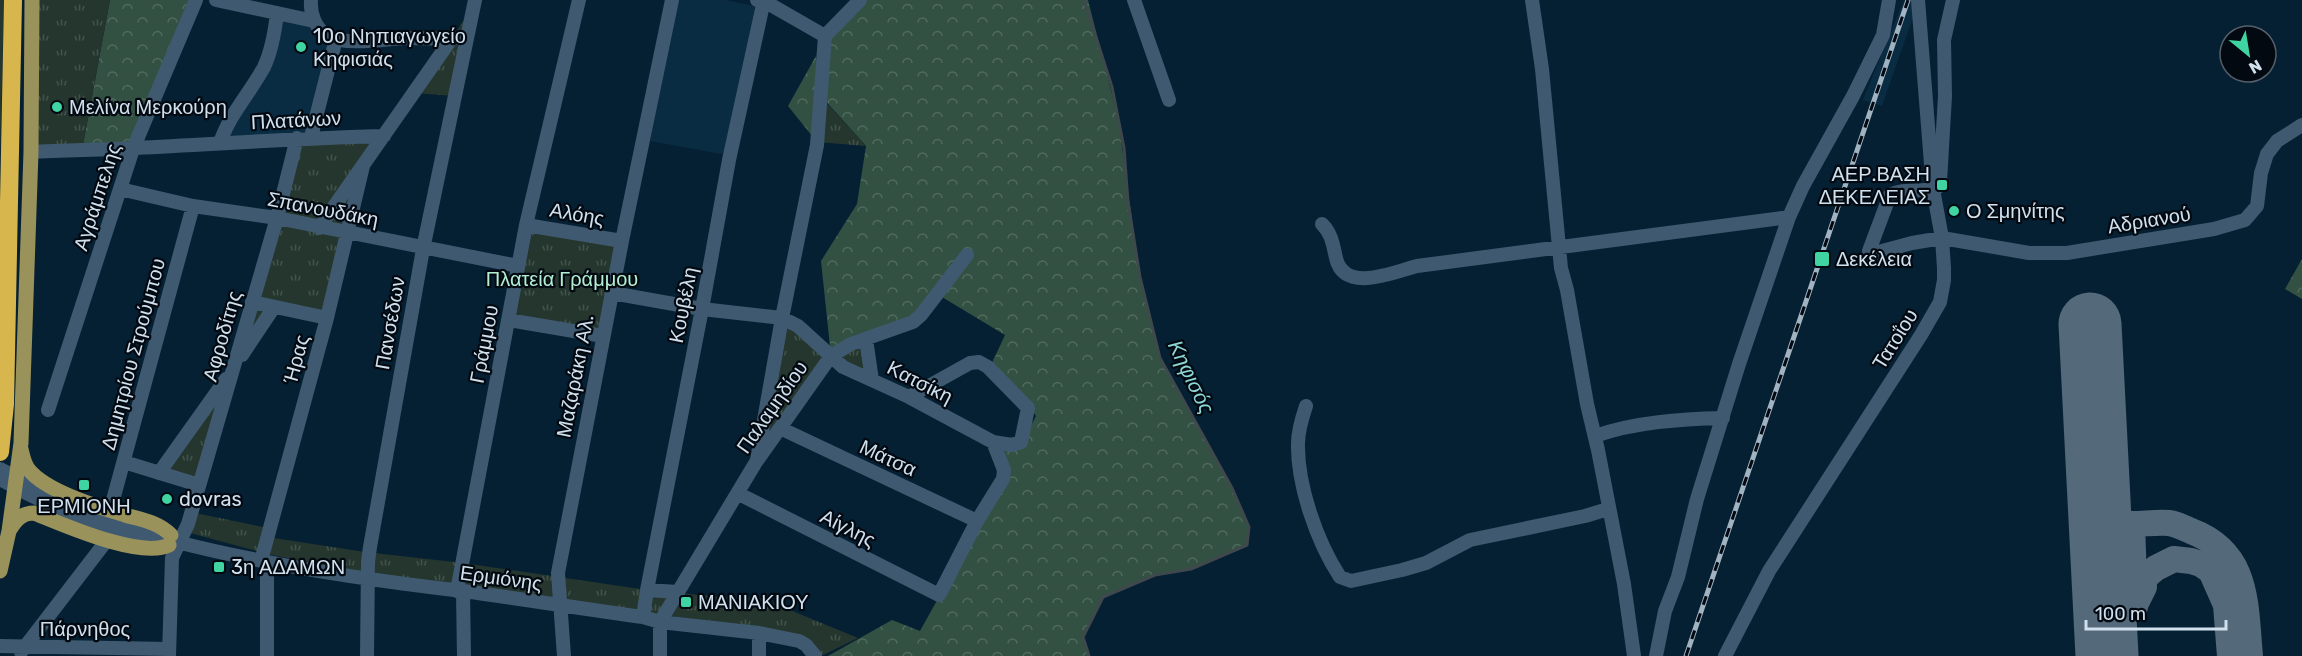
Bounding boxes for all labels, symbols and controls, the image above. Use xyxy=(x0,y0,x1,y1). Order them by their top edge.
place label: 10ο Νηπιαγωγείο Κηφισιάς xyxy=(313,24,466,71)
north arrow xyxy=(2218,24,2278,84)
marker: 10ο Νηπιαγωγείο Κηφισιάς xyxy=(294,40,308,54)
text: N xyxy=(2246,55,2265,78)
place label: Μελίνα Μερκούρη xyxy=(69,95,227,119)
marker: Μελίνα Μερκούρη xyxy=(50,100,64,114)
street label: Πλατάνων xyxy=(250,106,342,134)
street label: Αγράμπελης xyxy=(68,140,126,253)
place label: ΑΕΡ.ΒΑΣΗ ΔΕΚΕΛΕΙΑΣ xyxy=(1819,162,1930,209)
marker: ΑΕΡ.ΒΑΣΗ ΔΕΚΕΛΕΙΑΣ xyxy=(1935,178,1949,192)
street label: Σπανουδάκη xyxy=(266,186,380,232)
street label: Αλόης xyxy=(548,197,606,231)
place label: Ο Σμηνίτης xyxy=(1966,199,2065,223)
street label: Αδριανού xyxy=(2106,202,2192,238)
marker: Ο Σμηνίτης xyxy=(1947,204,1961,218)
place label: Δεκέλεια xyxy=(1836,247,1912,271)
marker: Δεκέλεια xyxy=(1813,250,1831,268)
street label: Δημητρίου Στρούμπου xyxy=(96,255,170,453)
street label: Κουβέλη xyxy=(664,265,702,345)
park label: Πλατεία Γράμμου xyxy=(486,267,638,291)
street label: Πανσέδων xyxy=(370,275,410,371)
street label: Αφροδίτης xyxy=(198,288,246,384)
street label: Γράμμου xyxy=(465,303,503,385)
street label: Τατοΐου xyxy=(1867,304,1923,374)
street label: Μαζαράκη Αλ. xyxy=(551,313,599,439)
street label: Ήρας xyxy=(278,332,314,387)
water label: Κηφισός xyxy=(1163,336,1220,418)
street label: Κατσίκη xyxy=(883,355,957,409)
street label: Παλαμηδίου xyxy=(731,356,813,458)
street label: Μάτσα xyxy=(856,434,920,482)
marker: ΕΡΜΙΟΝΗ xyxy=(77,478,91,492)
place label: dovras xyxy=(179,487,242,511)
marker: dovras xyxy=(160,492,174,506)
place label: ΕΡΜΙΟΝΗ xyxy=(37,494,131,518)
street label: Αίγλης xyxy=(816,504,880,552)
place label: 3η ΑΔΑΜΩΝ xyxy=(231,555,345,579)
marker: 3η ΑΔΑΜΩΝ xyxy=(212,560,226,574)
street label: Ερμιόνης xyxy=(458,560,544,596)
place label: ΜΑΝΙΑΚΙΟΥ xyxy=(698,590,809,614)
scale bar xyxy=(2086,593,2226,631)
marker: ΜΑΝΙΑΚΙΟΥ xyxy=(679,595,693,609)
text: 100 m xyxy=(2095,603,2146,625)
street label: Πάρνηθος xyxy=(40,617,131,641)

